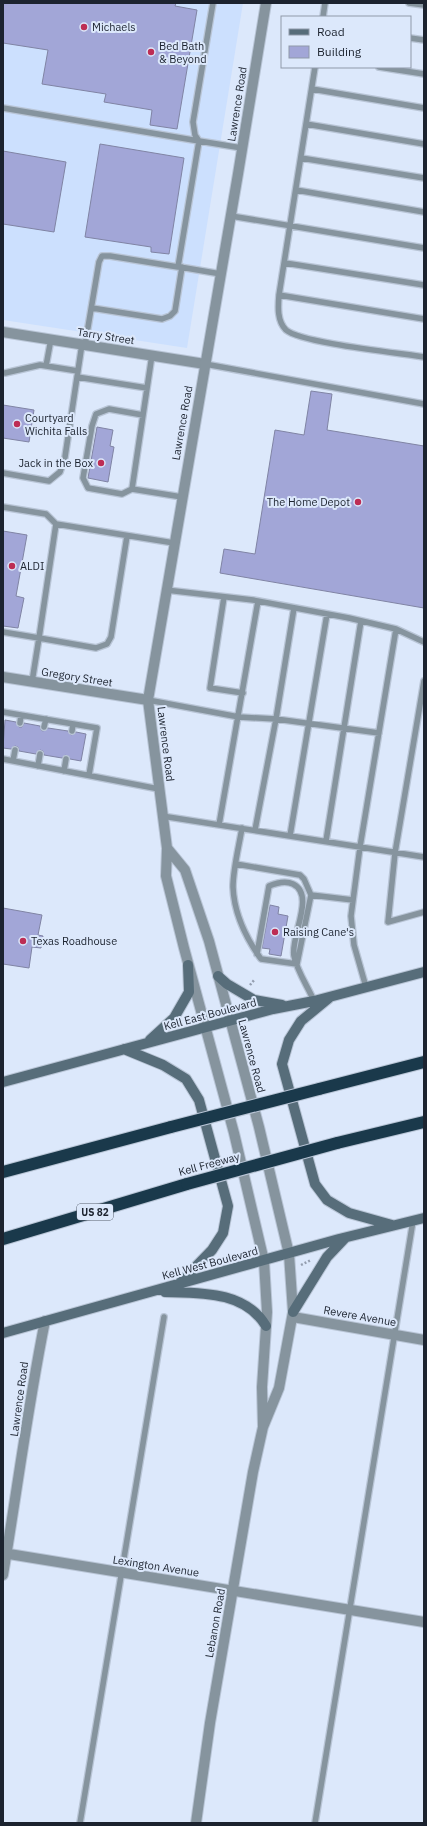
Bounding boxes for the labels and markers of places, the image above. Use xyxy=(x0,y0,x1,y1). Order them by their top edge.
place label: Michaels xyxy=(92,20,136,34)
marker: Michaels xyxy=(79,22,89,32)
place label: Bed Bath & Beyond xyxy=(159,39,207,66)
marker: Bed Bath & Beyond xyxy=(146,47,156,57)
place label: Courtyard Wichita Falls xyxy=(25,411,87,438)
marker: Courtyard Wichita Falls xyxy=(12,419,22,429)
place label: Jack in the Box xyxy=(18,456,93,470)
marker: Jack in the Box xyxy=(96,458,106,468)
place label: The Home Depot xyxy=(267,495,350,509)
marker: The Home Depot xyxy=(353,497,363,507)
place label: ALDI xyxy=(20,559,44,573)
marker: ALDI xyxy=(7,561,17,571)
place label: Raising Cane's xyxy=(283,925,354,939)
marker: Raising Cane's xyxy=(270,927,280,937)
place label: Texas Roadhouse xyxy=(31,934,117,948)
marker: Texas Roadhouse xyxy=(18,936,28,946)

